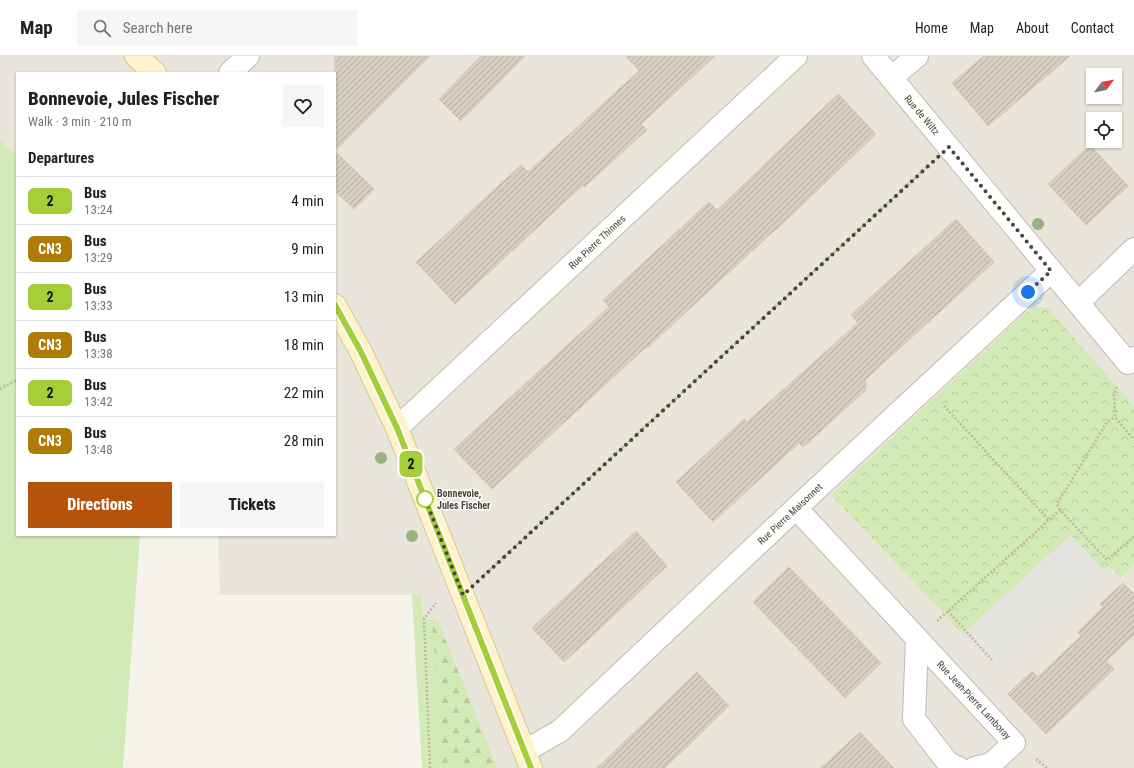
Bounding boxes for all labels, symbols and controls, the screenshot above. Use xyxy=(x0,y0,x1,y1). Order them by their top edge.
search box xyxy=(77,10,357,46)
text: Map xyxy=(20,16,53,39)
icon: search xyxy=(91,17,113,39)
text: Search here xyxy=(123,19,193,37)
text: Home xyxy=(915,20,948,36)
text: Map xyxy=(970,20,994,36)
text: About xyxy=(1016,20,1049,36)
text: Contact xyxy=(1071,20,1114,36)
north arrow xyxy=(1086,68,1122,104)
map controls xyxy=(1086,68,1122,148)
button: heart xyxy=(282,85,324,127)
text: Bonnevoie, Jules Fischer xyxy=(28,87,219,110)
street label: Rue de Wiltz xyxy=(902,93,942,137)
button: locate xyxy=(1086,112,1122,148)
text: Walk · 3 min · 210 m xyxy=(28,114,132,129)
text: Departures xyxy=(28,149,94,167)
text: Bus xyxy=(84,184,107,202)
text: 4 min xyxy=(291,192,324,210)
text: 2 xyxy=(46,193,54,209)
text: 13:24 xyxy=(84,202,113,217)
street label: Rue Pierre Thinnes xyxy=(566,213,628,271)
text: Bus xyxy=(84,232,107,250)
text: 9 min xyxy=(291,240,324,258)
text: CN3 xyxy=(38,241,62,257)
text: 13:29 xyxy=(84,250,113,265)
text: Bus xyxy=(84,280,107,298)
your location xyxy=(1018,282,1038,302)
text: 13 min xyxy=(284,288,324,306)
text: 2 xyxy=(46,289,54,305)
text: 13:33 xyxy=(84,298,113,313)
text: Bus xyxy=(84,328,107,346)
text: 18 min xyxy=(284,336,324,354)
text: CN3 xyxy=(38,337,62,353)
text: 13:38 xyxy=(84,346,113,361)
text: Bus xyxy=(84,376,107,394)
text: 22 min xyxy=(284,384,324,402)
text: 2 xyxy=(46,385,54,401)
text: 13:42 xyxy=(84,394,113,409)
text: Bus xyxy=(84,424,107,442)
text: 28 min xyxy=(284,432,324,450)
text: CN3 xyxy=(38,433,62,449)
text: 13:48 xyxy=(84,442,113,457)
line badge: 2 xyxy=(398,451,424,477)
text: 2 xyxy=(407,456,415,472)
street label: Rue Pierre Maisonnet xyxy=(755,481,825,547)
button: Directions xyxy=(28,482,172,528)
button: Tickets xyxy=(180,482,324,528)
place label: Bonnevoie, Jules Fischer xyxy=(437,488,491,511)
marker: Bonnevoie, Jules Fischer xyxy=(416,490,434,508)
street label: Rue Jean-Pierre Lamboray xyxy=(935,659,1013,741)

